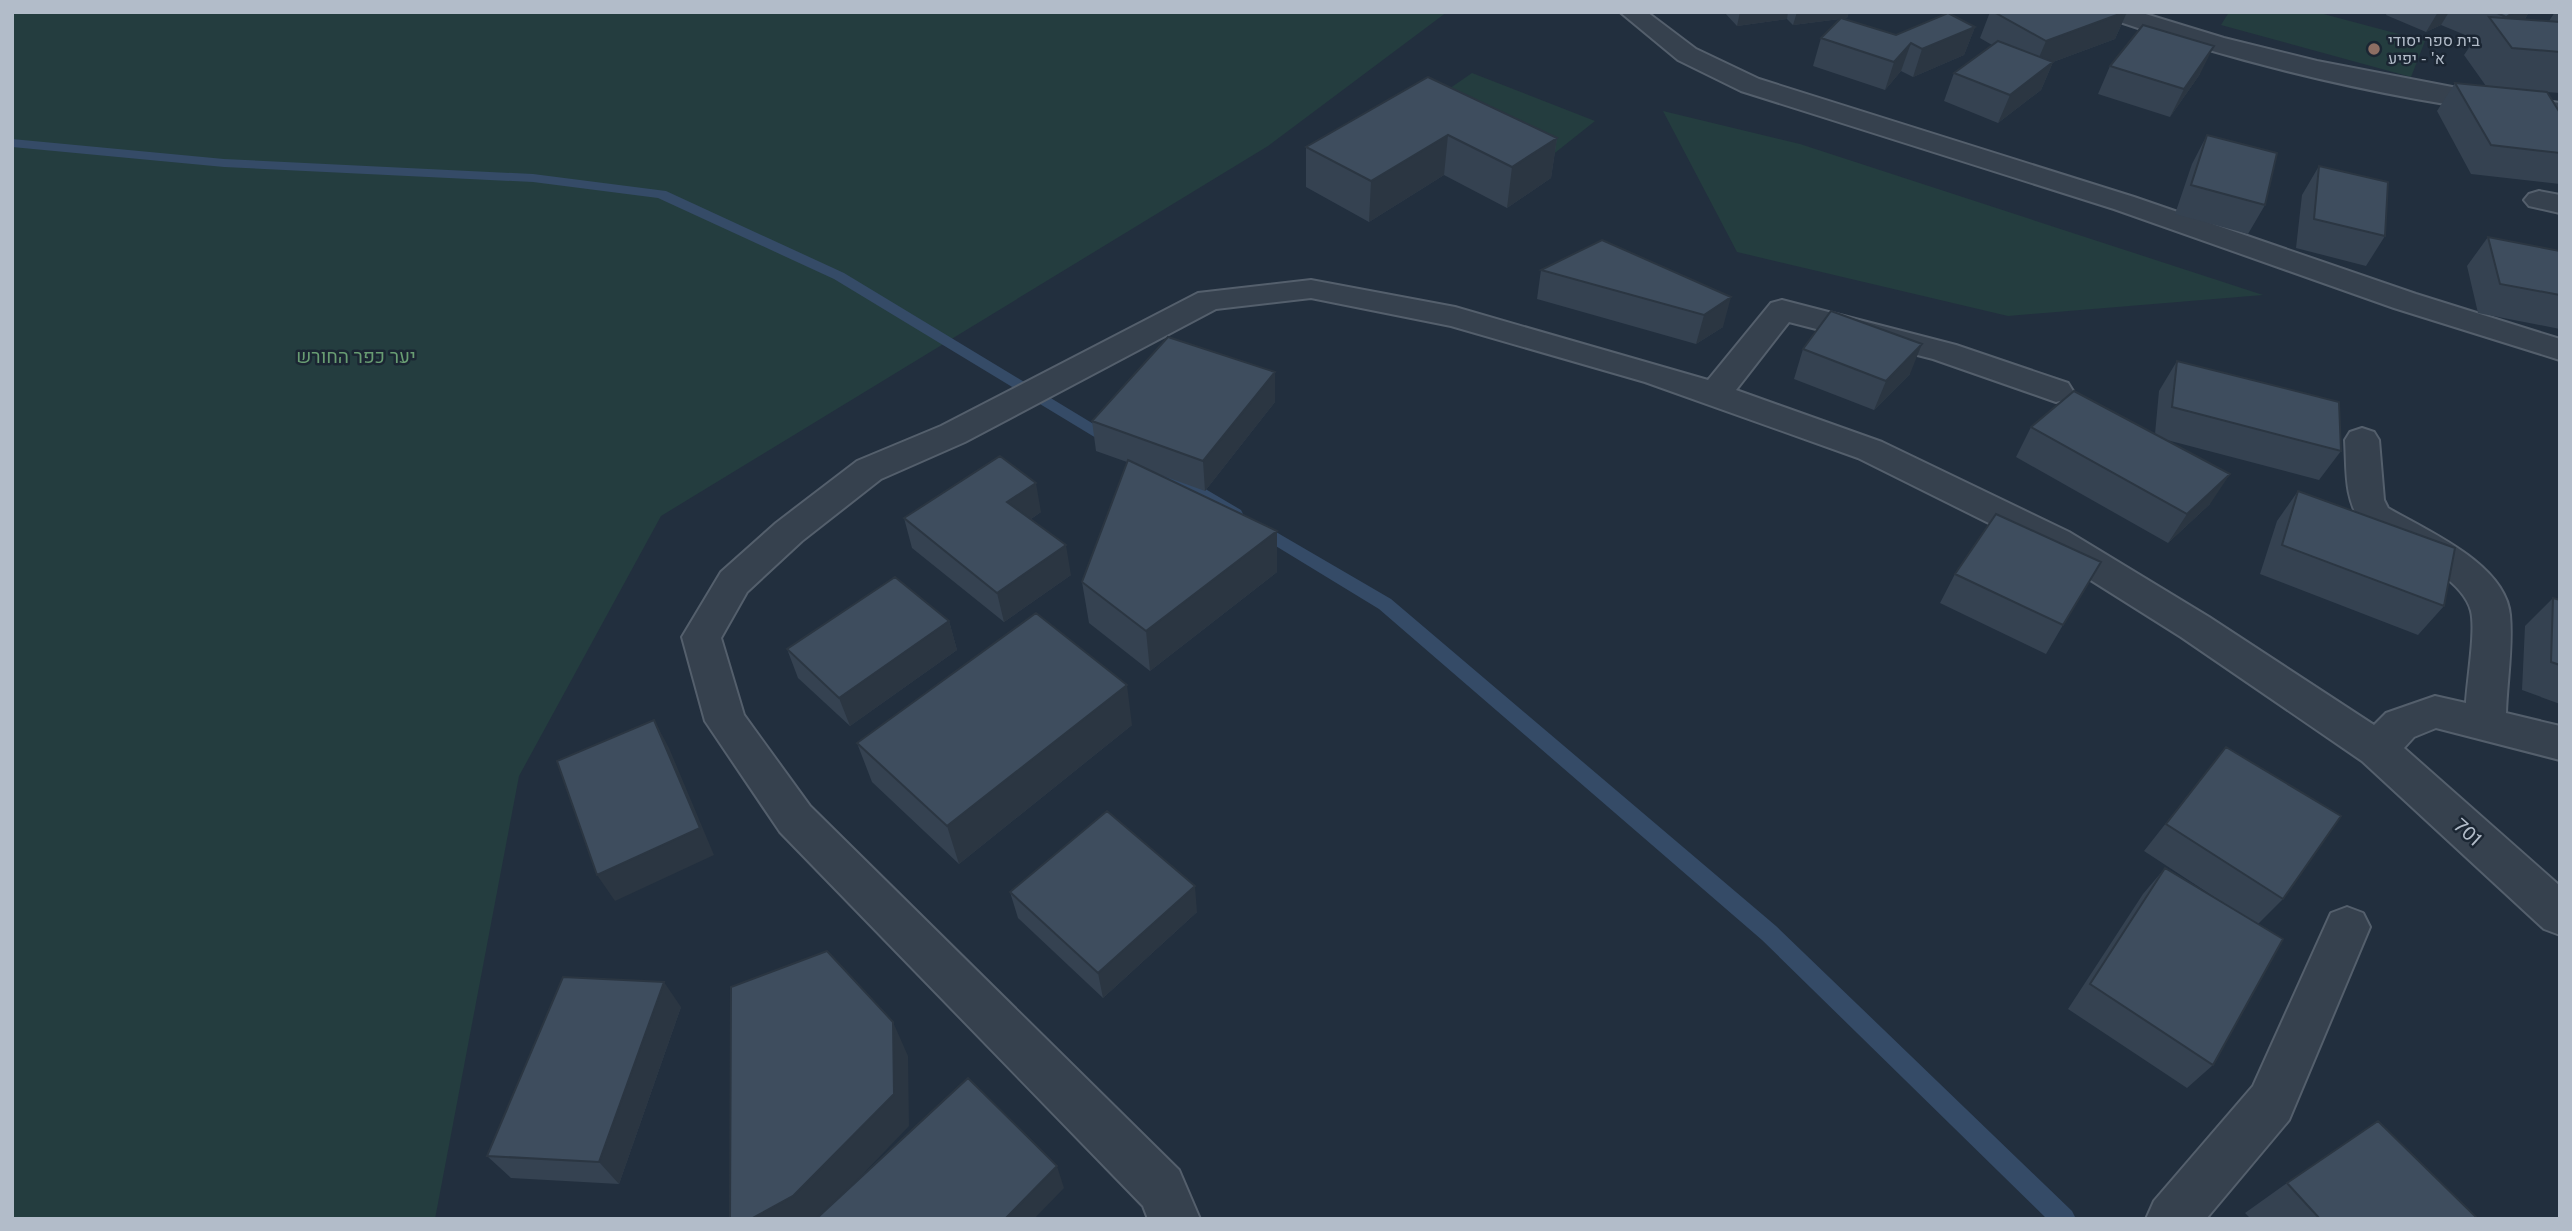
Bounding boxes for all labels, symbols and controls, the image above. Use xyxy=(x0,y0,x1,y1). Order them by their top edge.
place label: בית ספר יסודי א' - יפיע xyxy=(2388,31,2481,68)
marker: בית ספר יסודי א' - יפיע xyxy=(2366,41,2382,57)
park label: יער כפר החורש xyxy=(296,345,416,367)
street label: 701 xyxy=(2449,814,2487,850)

